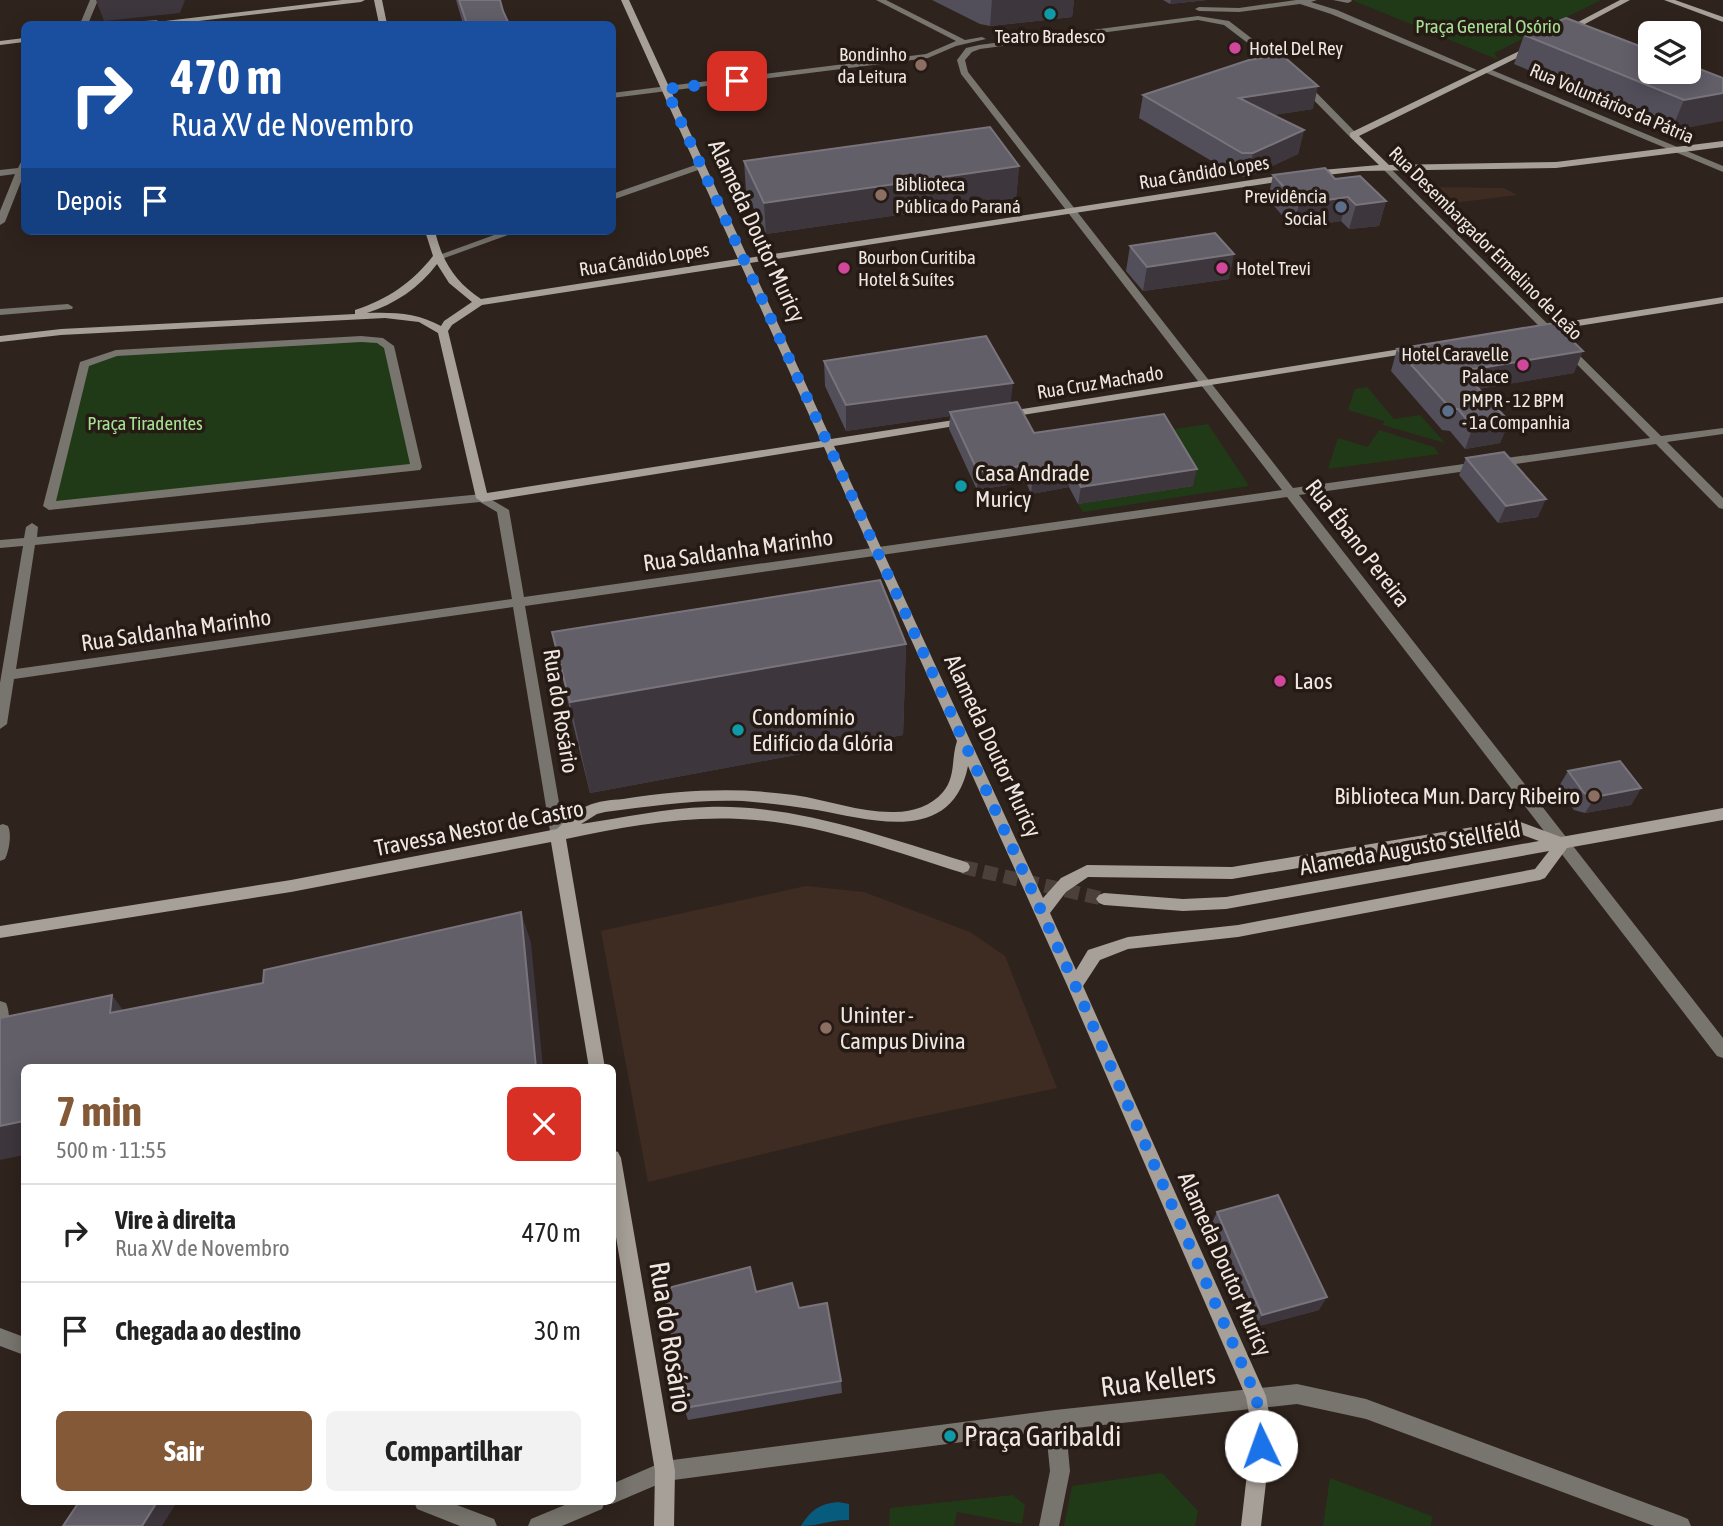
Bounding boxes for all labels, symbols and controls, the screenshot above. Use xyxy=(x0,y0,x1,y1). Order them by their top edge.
marker: Teatro Bradesco xyxy=(1042,6,1058,22)
park label: Praça General Osório xyxy=(1415,15,1561,37)
map controls xyxy=(1638,21,1701,84)
button: layers xyxy=(1638,21,1701,84)
place label: Teatro Bradesco xyxy=(995,25,1105,47)
place label: Hotel Del Rey xyxy=(1249,37,1343,59)
marker: Hotel Del Rey xyxy=(1227,40,1243,56)
place label: Bondinho da Leitura xyxy=(837,43,907,87)
text: 470 m xyxy=(171,48,282,104)
icon: right xyxy=(56,49,147,140)
pin xyxy=(707,51,767,111)
marker: Bondinho da Leitura xyxy=(913,57,929,73)
street label: Rua Voluntários da Pátria xyxy=(1527,58,1697,148)
icon: arrive xyxy=(718,62,756,100)
text: Rua XV de Novembro xyxy=(171,106,414,143)
street label: Alameda Doutor Muricy xyxy=(703,136,811,326)
street label: Rua Desembargador Ermelino de Leão xyxy=(1385,142,1587,344)
street label: Rua Cândido Lopes xyxy=(1137,151,1271,193)
place label: Biblioteca Pública do Paraná xyxy=(895,173,1021,217)
icon: arrive xyxy=(136,182,174,220)
place label: Previdência Social xyxy=(1244,185,1327,229)
text: Depois xyxy=(56,186,122,216)
marker: Biblioteca Pública do Paraná xyxy=(873,187,889,203)
marker: Previdência Social xyxy=(1333,199,1349,215)
street label: Rua Cândido Lopes xyxy=(577,238,711,280)
place label: Bourbon Curitiba Hotel & Suítes xyxy=(858,246,976,290)
place label: Hotel Trevi xyxy=(1236,257,1311,279)
marker: Bourbon Curitiba Hotel & Suítes xyxy=(836,260,852,276)
marker: Hotel Trevi xyxy=(1214,260,1230,276)
place label: Hotel Caravelle Palace xyxy=(1401,343,1509,387)
marker: Hotel Caravelle Palace xyxy=(1515,357,1531,373)
street label: Rua Cruz Machado xyxy=(1035,361,1165,403)
place label: PMPR - 12 BPM - 1a Companhia xyxy=(1462,389,1570,433)
marker: PMPR - 12 BPM - 1a Companhia xyxy=(1440,403,1456,419)
park label: Praça Tiradentes xyxy=(87,412,203,434)
place label: Casa Andrade Muricy xyxy=(975,460,1090,512)
street label: Rua Ébano Pereira xyxy=(1300,474,1416,612)
marker: Casa Andrade Muricy xyxy=(953,478,969,494)
street label: Rua Saldanha Marinho xyxy=(641,524,835,576)
street label: Rua Saldanha Marinho xyxy=(79,604,273,656)
street label: Rua do Rosário xyxy=(538,647,584,775)
street label: Alameda Doutor Muricy xyxy=(939,651,1047,841)
place label: Laos xyxy=(1294,668,1333,694)
marker: Laos xyxy=(1272,673,1288,689)
place label: Condomínio Edifício da Glória xyxy=(752,704,894,756)
marker: Condomínio Edifício da Glória xyxy=(730,722,746,738)
place label: Biblioteca Mun. Darcy Ribeiro xyxy=(1334,783,1580,809)
marker: Biblioteca Mun. Darcy Ribeiro xyxy=(1586,788,1602,804)
street label: Travessa Nestor de Castro xyxy=(372,795,586,861)
street label: Alameda Augusto Stellfeld xyxy=(1298,816,1522,880)
place label: Uninter - Campus Divina xyxy=(840,1002,966,1054)
marker: Uninter - Campus Divina xyxy=(818,1020,834,1036)
text: 7 min xyxy=(56,1087,142,1135)
button: close xyxy=(507,1087,581,1161)
text: 500 m · 11:55 xyxy=(56,1137,167,1163)
street label: Alameda Doutor Muricy xyxy=(1173,1168,1277,1360)
text: Vire à direita xyxy=(115,1205,236,1235)
icon: right xyxy=(56,1214,94,1252)
text: 470 m xyxy=(522,1218,581,1248)
text: Rua XV de Novembro xyxy=(115,1235,290,1261)
street label: Rua do Rosário xyxy=(643,1259,699,1415)
icon: arrive xyxy=(56,1312,94,1350)
text: Chegada ao destino xyxy=(115,1316,301,1346)
text: 30 m xyxy=(534,1316,581,1346)
street label: Rua Kellers xyxy=(1099,1357,1217,1403)
position arrow xyxy=(1224,1409,1298,1483)
button: Sair xyxy=(56,1411,312,1491)
button: Compartilhar xyxy=(326,1411,581,1491)
place label: Praça Garibaldi xyxy=(964,1420,1121,1452)
marker: Praça Garibaldi xyxy=(942,1428,958,1444)

